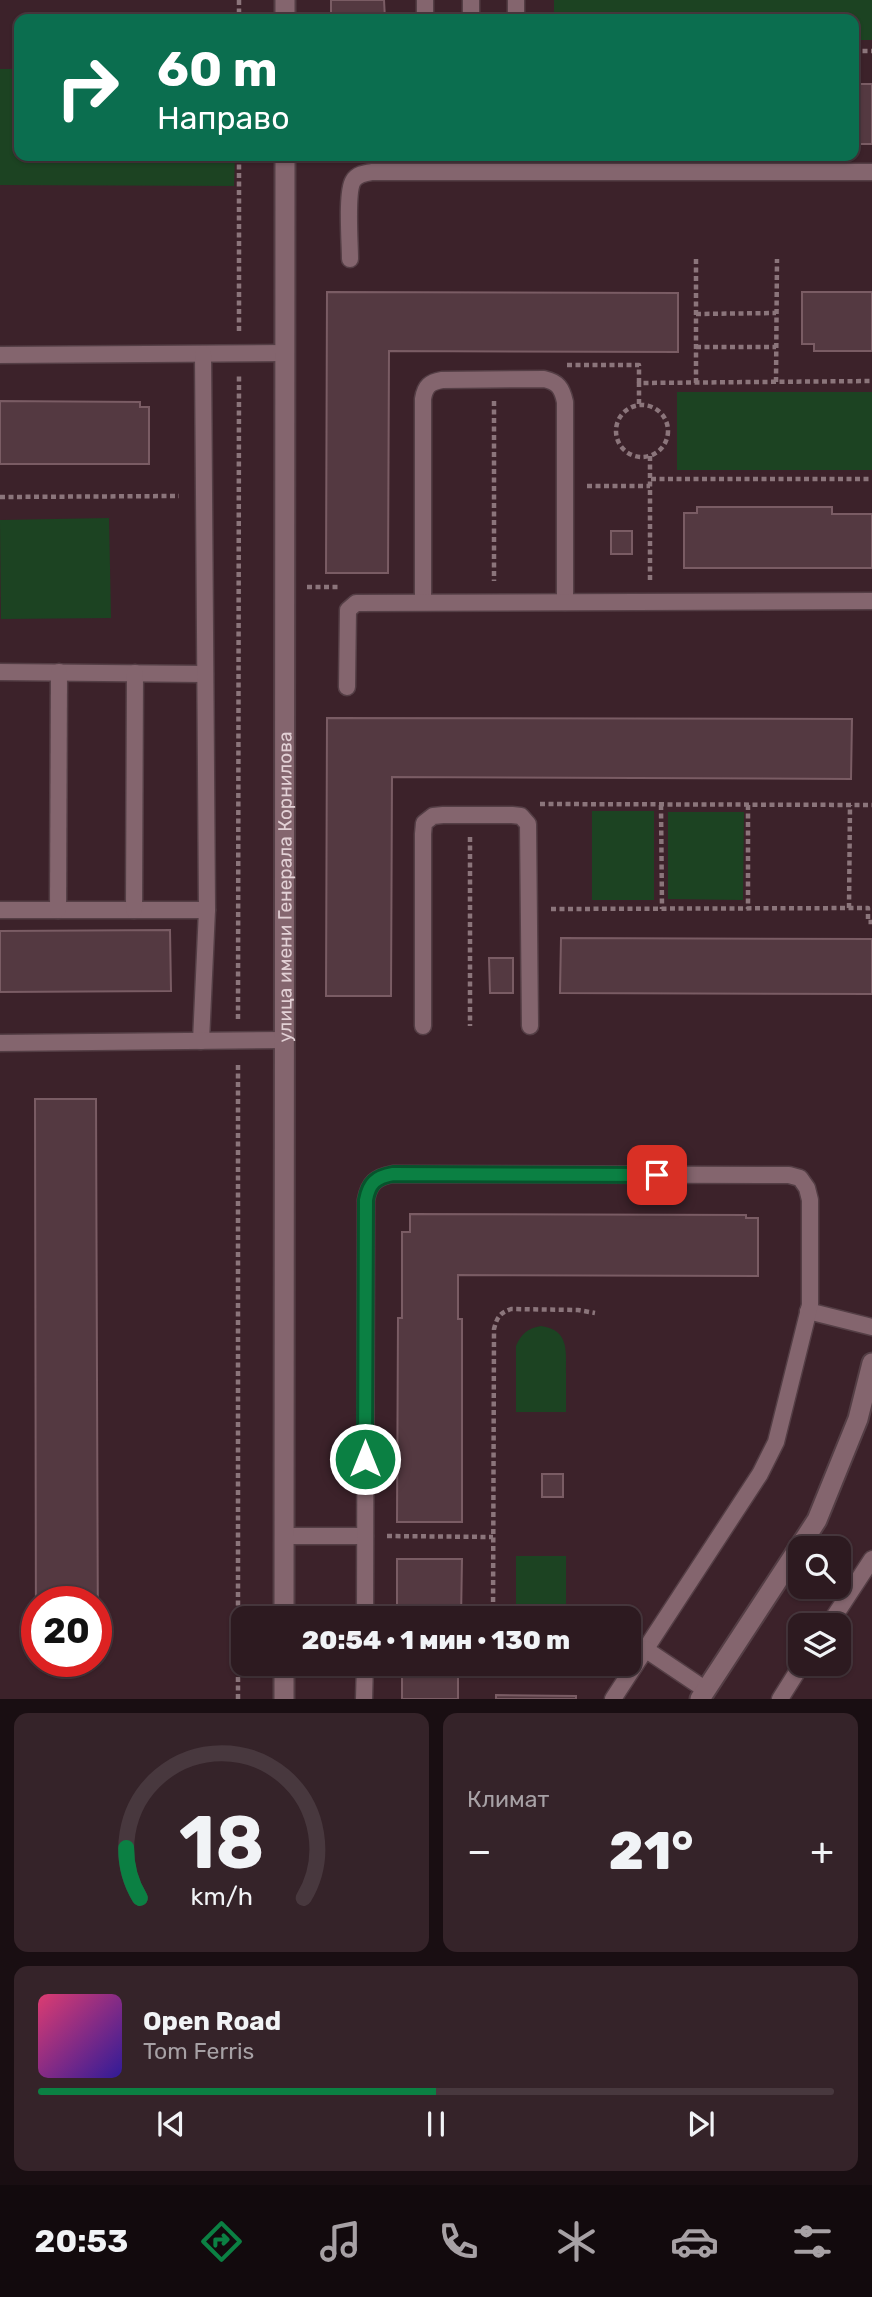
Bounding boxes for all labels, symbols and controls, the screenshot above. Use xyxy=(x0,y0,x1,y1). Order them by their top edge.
text: 60 m xyxy=(157,40,278,98)
icon: right xyxy=(42,42,133,133)
text: Направо xyxy=(157,99,290,137)
street label: улица имени Генерала Корнилова xyxy=(273,732,296,1042)
pin xyxy=(627,1145,687,1205)
icon: arrive xyxy=(638,1156,676,1194)
position arrow xyxy=(328,1422,402,1496)
map controls xyxy=(788,1536,851,1676)
button: search xyxy=(788,1536,851,1599)
speed limit sign: 20 xyxy=(21,1586,112,1677)
button: layers xyxy=(788,1613,851,1676)
text: 20:54 · 1 мин · 130 m xyxy=(302,1625,570,1656)
text: Климат xyxy=(467,1785,549,1813)
text: 18 xyxy=(179,1801,264,1887)
text: 21° xyxy=(609,1820,693,1882)
text: − xyxy=(467,1828,492,1874)
text: + xyxy=(810,1828,834,1874)
text: km/h xyxy=(190,1882,253,1911)
text: Open Road xyxy=(143,2006,281,2037)
text: Tom Ferris xyxy=(143,2037,254,2065)
icon: previous xyxy=(152,2105,190,2143)
icon: pause xyxy=(417,2105,455,2143)
icon: next xyxy=(682,2105,720,2143)
icon: directions xyxy=(197,2217,246,2266)
icon: music xyxy=(316,2217,365,2266)
icon: phone xyxy=(434,2217,483,2266)
icon: climate xyxy=(552,2217,601,2266)
icon: car xyxy=(670,2217,719,2266)
icon: filters xyxy=(788,2217,837,2266)
text: 20:53 xyxy=(35,2222,128,2260)

